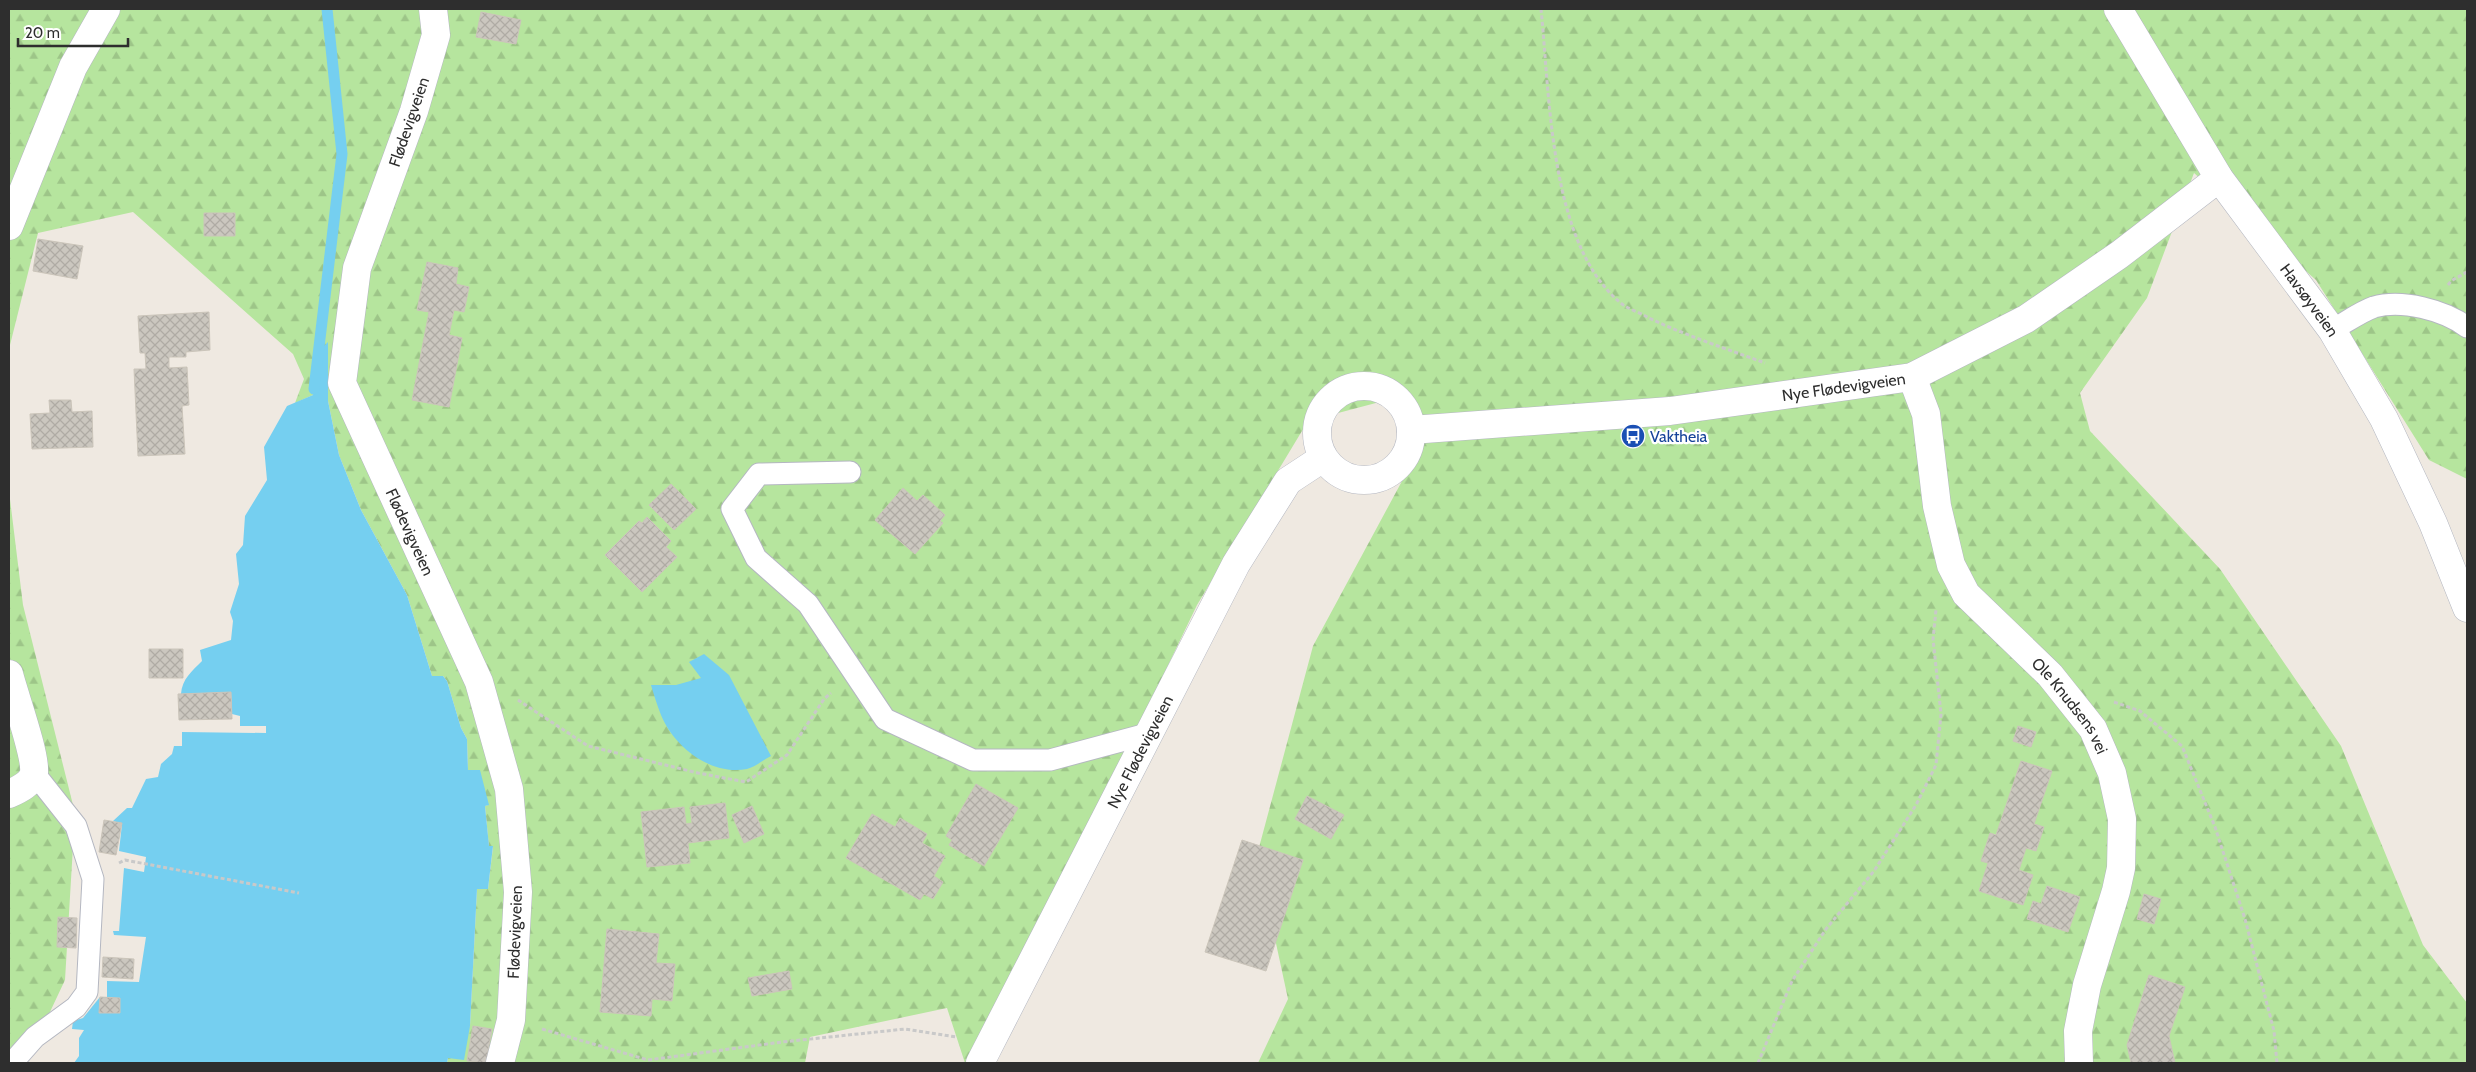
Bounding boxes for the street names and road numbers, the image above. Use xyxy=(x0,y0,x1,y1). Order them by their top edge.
street label: Flødevigveien xyxy=(385,75,433,169)
street label: Havsøyveien xyxy=(2276,260,2343,340)
street label: Nye Flødevigveien xyxy=(1781,369,1907,405)
street label: Flødevigveien xyxy=(382,485,438,578)
street label: Ole Knudsens vei xyxy=(2028,653,2112,757)
street label: Nye Flødevigveien xyxy=(1103,692,1177,811)
street label: Flødevigveien xyxy=(504,885,526,979)

